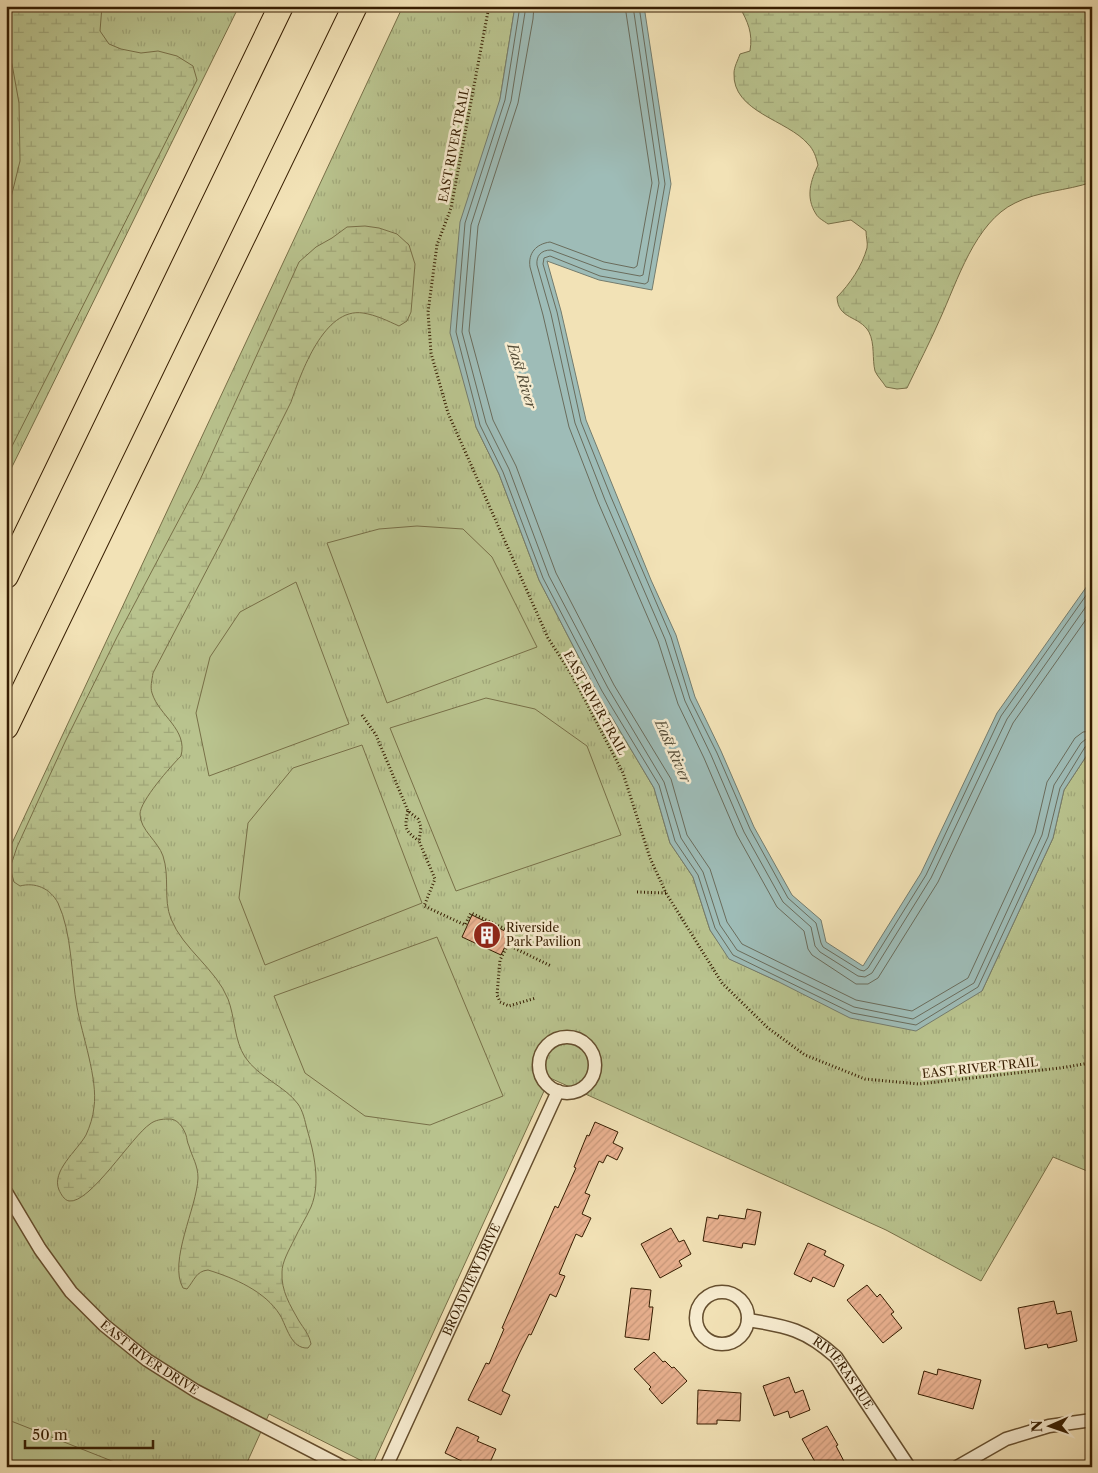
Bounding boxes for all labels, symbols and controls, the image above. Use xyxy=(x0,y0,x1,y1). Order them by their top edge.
street label: EAST RIVER TRAIL xyxy=(435,86,472,204)
water label: East River xyxy=(503,340,541,412)
street label: EAST RIVER TRAIL xyxy=(561,648,630,758)
water label: East River xyxy=(651,716,696,787)
building icon: Riverside Park Pavilion xyxy=(472,920,502,950)
place label: Riverside Park Pavilion xyxy=(506,920,582,949)
street label: EAST RIVER TRAIL xyxy=(921,1054,1039,1081)
street label: BROADVIEW DRIVE xyxy=(439,1221,503,1338)
street label: EAST RIVER DRIVE xyxy=(97,1317,202,1398)
street label: RIVIERAS RUE xyxy=(810,1333,876,1412)
north arrow xyxy=(1026,1400,1076,1450)
scale bar xyxy=(25,1418,152,1450)
text: N xyxy=(1028,1420,1046,1433)
text: 50 m xyxy=(32,1425,68,1444)

